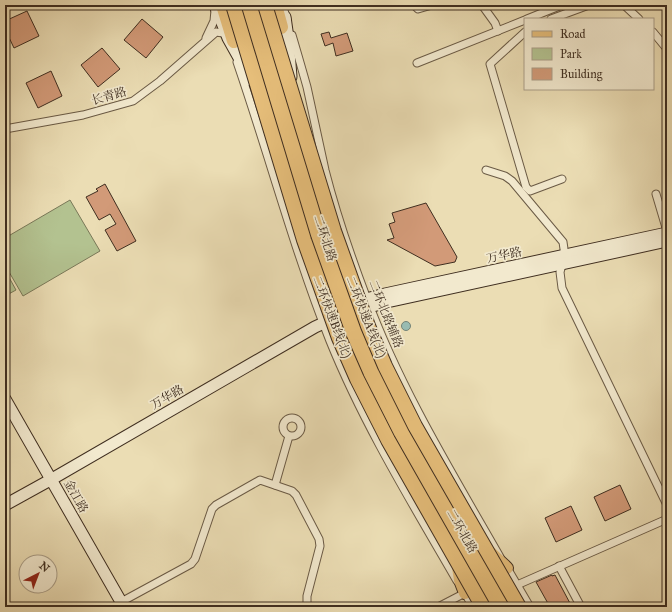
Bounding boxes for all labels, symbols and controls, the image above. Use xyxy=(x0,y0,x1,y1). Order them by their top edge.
legend xyxy=(524,18,654,90)
text: Road xyxy=(560,27,586,41)
text: Park xyxy=(560,47,582,61)
text: Building xyxy=(560,67,603,82)
street label: 长青路 xyxy=(90,84,128,108)
street label: 二环北路 xyxy=(311,213,339,263)
street label: 万华路 xyxy=(485,244,523,266)
street label: 二环快速B线(北) xyxy=(310,274,354,360)
street label: 二环快速A线(北) xyxy=(343,274,389,360)
street label: 二环北路辅路 xyxy=(366,278,406,350)
street label: 万华路 xyxy=(148,382,186,412)
street label: 金江路 xyxy=(61,477,91,515)
street label: 二环北路 xyxy=(444,507,480,555)
north arrow xyxy=(18,554,58,594)
text: N xyxy=(37,559,53,575)

